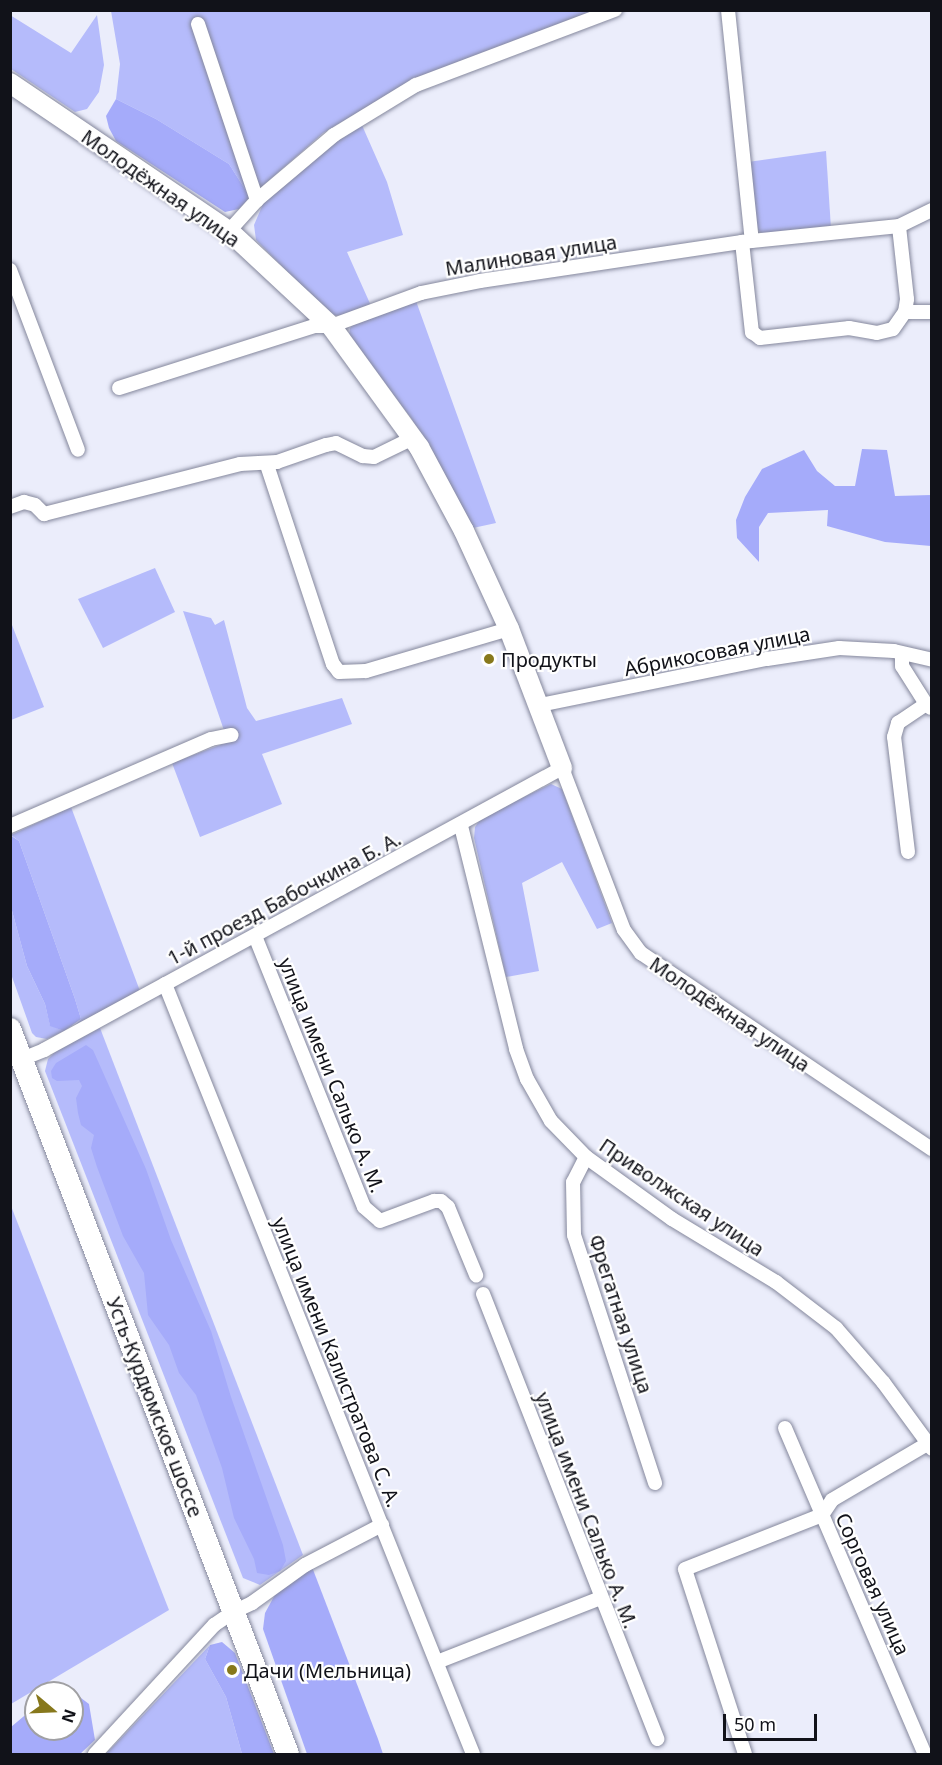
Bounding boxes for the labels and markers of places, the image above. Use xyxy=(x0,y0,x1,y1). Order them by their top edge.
place label: Продукты xyxy=(501,647,597,671)
marker: Продукты xyxy=(482,652,496,666)
place label: Дачи (Мельница) xyxy=(244,1658,411,1682)
marker: Дачи (Мельница) xyxy=(225,1663,239,1677)

